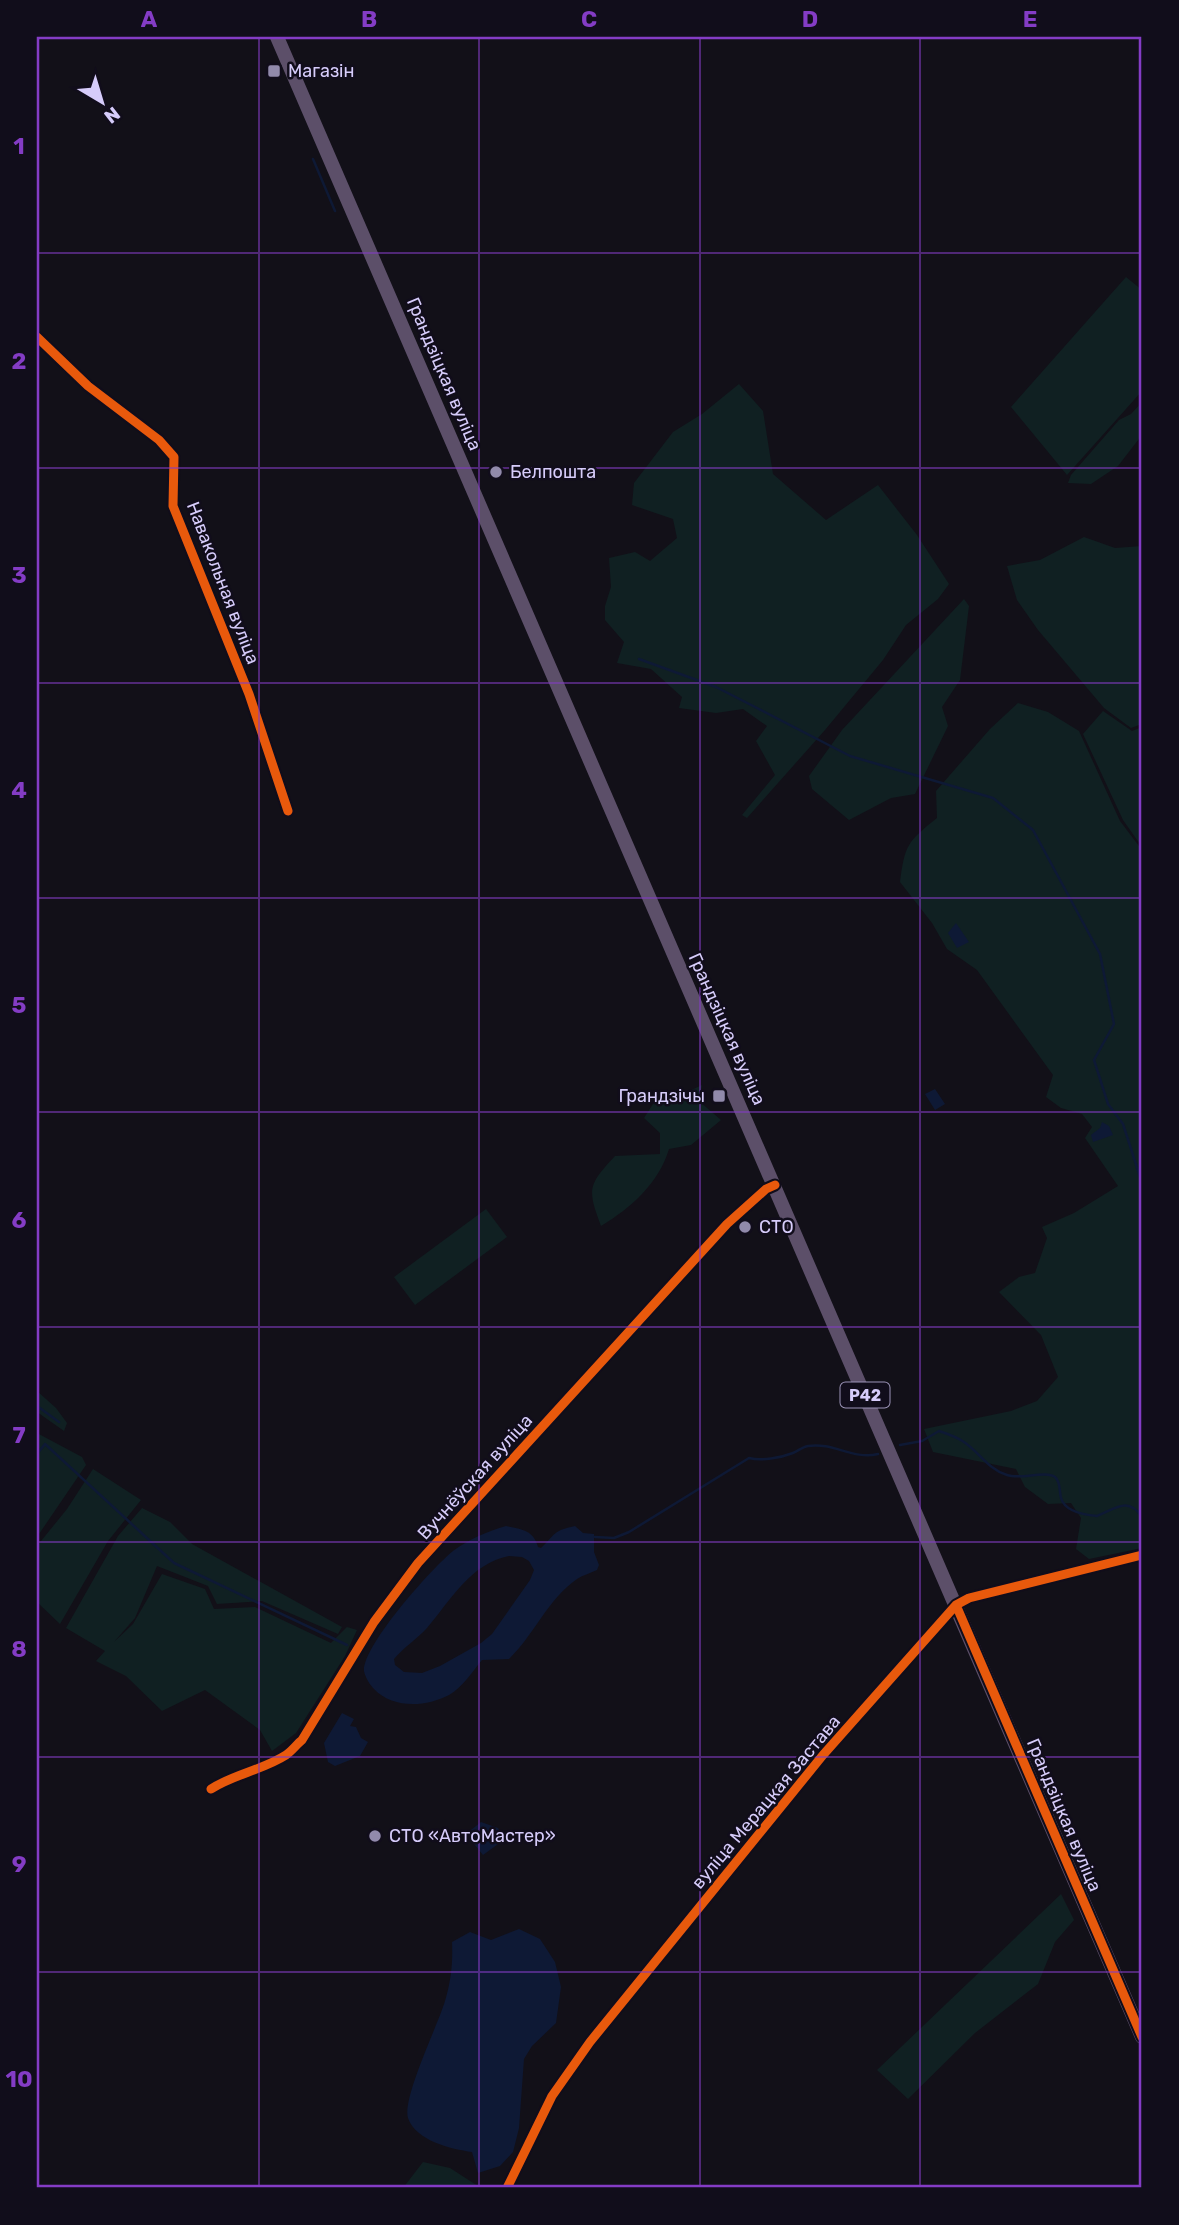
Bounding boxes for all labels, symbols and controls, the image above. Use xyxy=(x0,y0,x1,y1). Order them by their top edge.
text: A xyxy=(141,5,158,33)
text: B xyxy=(361,5,377,33)
text: C xyxy=(581,5,597,33)
text: D xyxy=(802,5,818,33)
text: E xyxy=(1023,5,1037,33)
place label: Магазін xyxy=(288,60,354,82)
marker: Магазін xyxy=(266,63,282,79)
north arrow xyxy=(66,66,136,136)
text: N xyxy=(100,102,125,128)
text: 1 xyxy=(13,132,25,160)
street label: Грандзіцкая вуліца xyxy=(402,294,486,454)
text: 2 xyxy=(12,347,26,375)
place label: Белпошта xyxy=(510,461,596,483)
marker: Белпошта xyxy=(488,464,504,480)
street label: Навакольная вуліца xyxy=(182,499,264,667)
text: 3 xyxy=(11,561,27,589)
text: 4 xyxy=(11,776,27,804)
street label: Грандзіцкая вуліца xyxy=(684,950,770,1108)
text: 5 xyxy=(12,991,27,1019)
place label: Грандзічы xyxy=(618,1085,705,1107)
marker: Грандзічы xyxy=(711,1088,727,1104)
text: 6 xyxy=(12,1206,27,1234)
place label: СТО xyxy=(759,1216,794,1238)
marker: СТО xyxy=(737,1219,753,1235)
road number: Р42 xyxy=(840,1382,890,1408)
street label: Вучнёўская вуліца xyxy=(413,1410,537,1544)
text: 7 xyxy=(12,1421,26,1449)
text: 8 xyxy=(11,1635,27,1663)
street label: вуліца Мерацкая Застава xyxy=(687,1711,845,1893)
street label: Грандзіцкая вуліца xyxy=(1022,1735,1106,1895)
place label: СТО «АвтоМастер» xyxy=(389,1825,556,1847)
marker: СТО «АвтоМастер» xyxy=(367,1828,383,1844)
text: 9 xyxy=(12,1850,26,1878)
text: 10 xyxy=(5,2065,33,2093)

